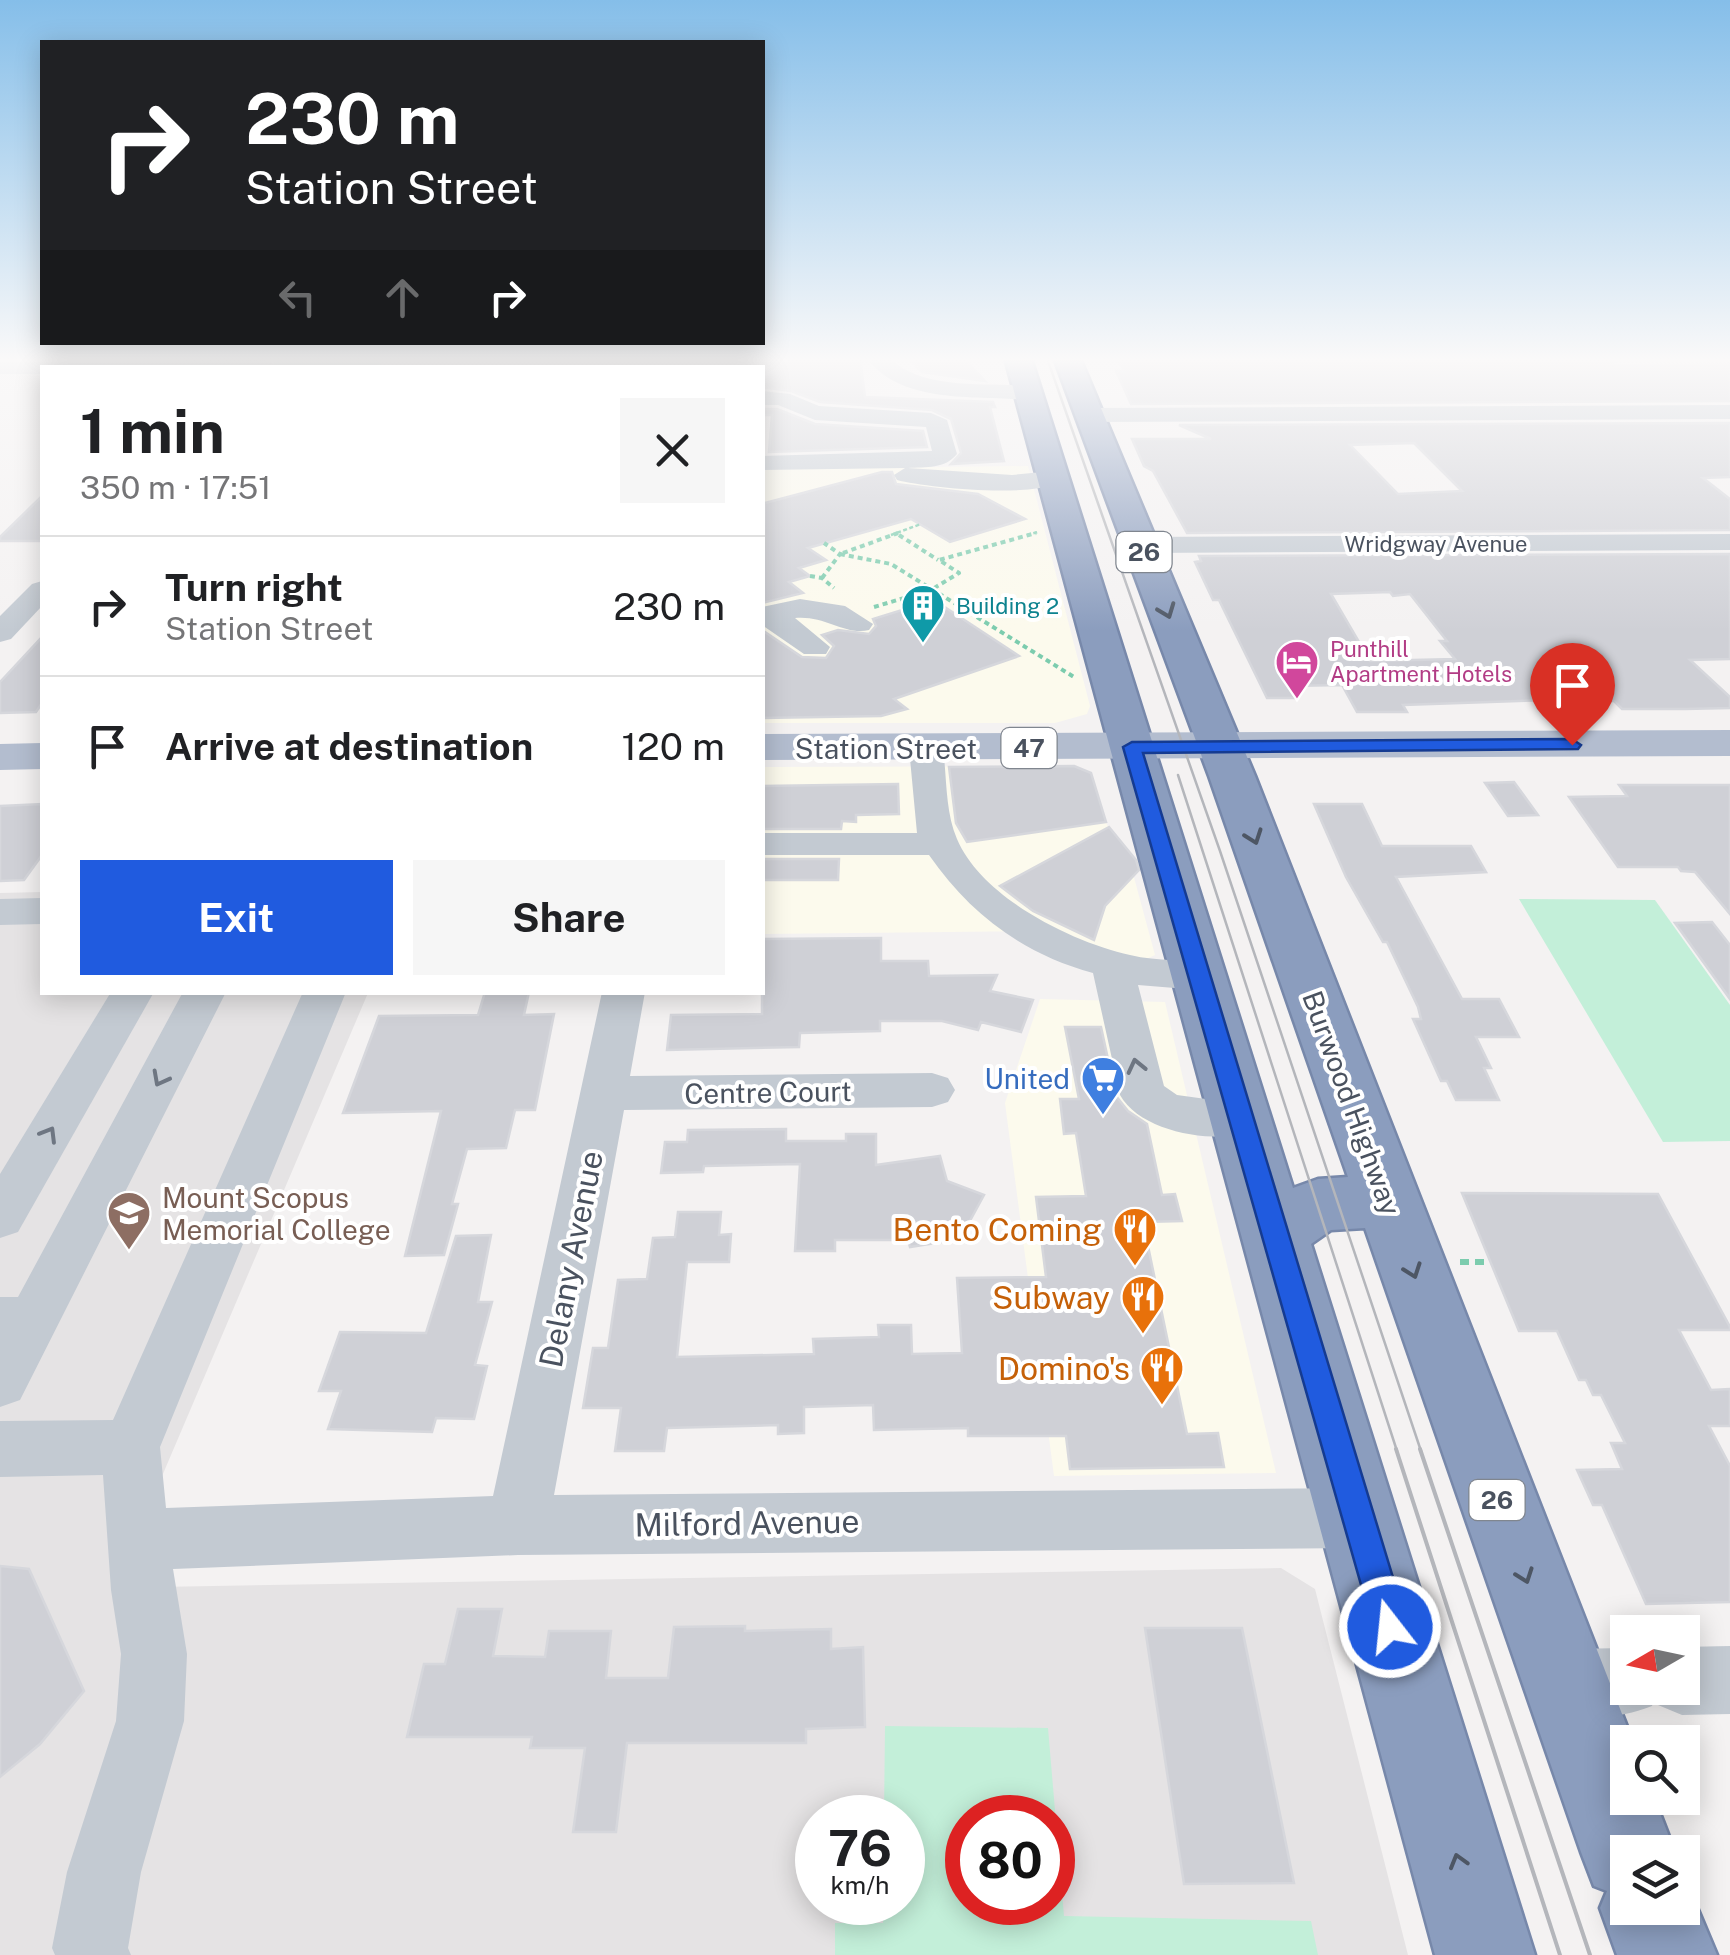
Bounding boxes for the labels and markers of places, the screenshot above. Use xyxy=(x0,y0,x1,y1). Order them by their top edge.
building icon: Building 2 xyxy=(900,583,946,644)
place label: Building 2 xyxy=(956,593,1059,619)
place label: Punthill Apartment Hotels xyxy=(1330,636,1512,687)
hotel icon: Punthill Apartment Hotels xyxy=(1274,639,1320,700)
pin xyxy=(1530,643,1615,746)
supermarket icon: United xyxy=(1080,1055,1126,1116)
place label: United xyxy=(984,1062,1070,1095)
place label: Mount Scopus Memorial College xyxy=(162,1181,391,1246)
school or university icon: Mount Scopus Memorial College xyxy=(106,1190,152,1251)
restaurant icon: Bento Coming xyxy=(1112,1206,1158,1267)
place label: Bento Coming xyxy=(893,1211,1102,1248)
restaurant icon: Subway xyxy=(1120,1274,1166,1335)
place label: Subway xyxy=(992,1279,1110,1316)
restaurant icon: Domino's xyxy=(1139,1345,1185,1406)
place label: Domino's xyxy=(998,1350,1130,1387)

